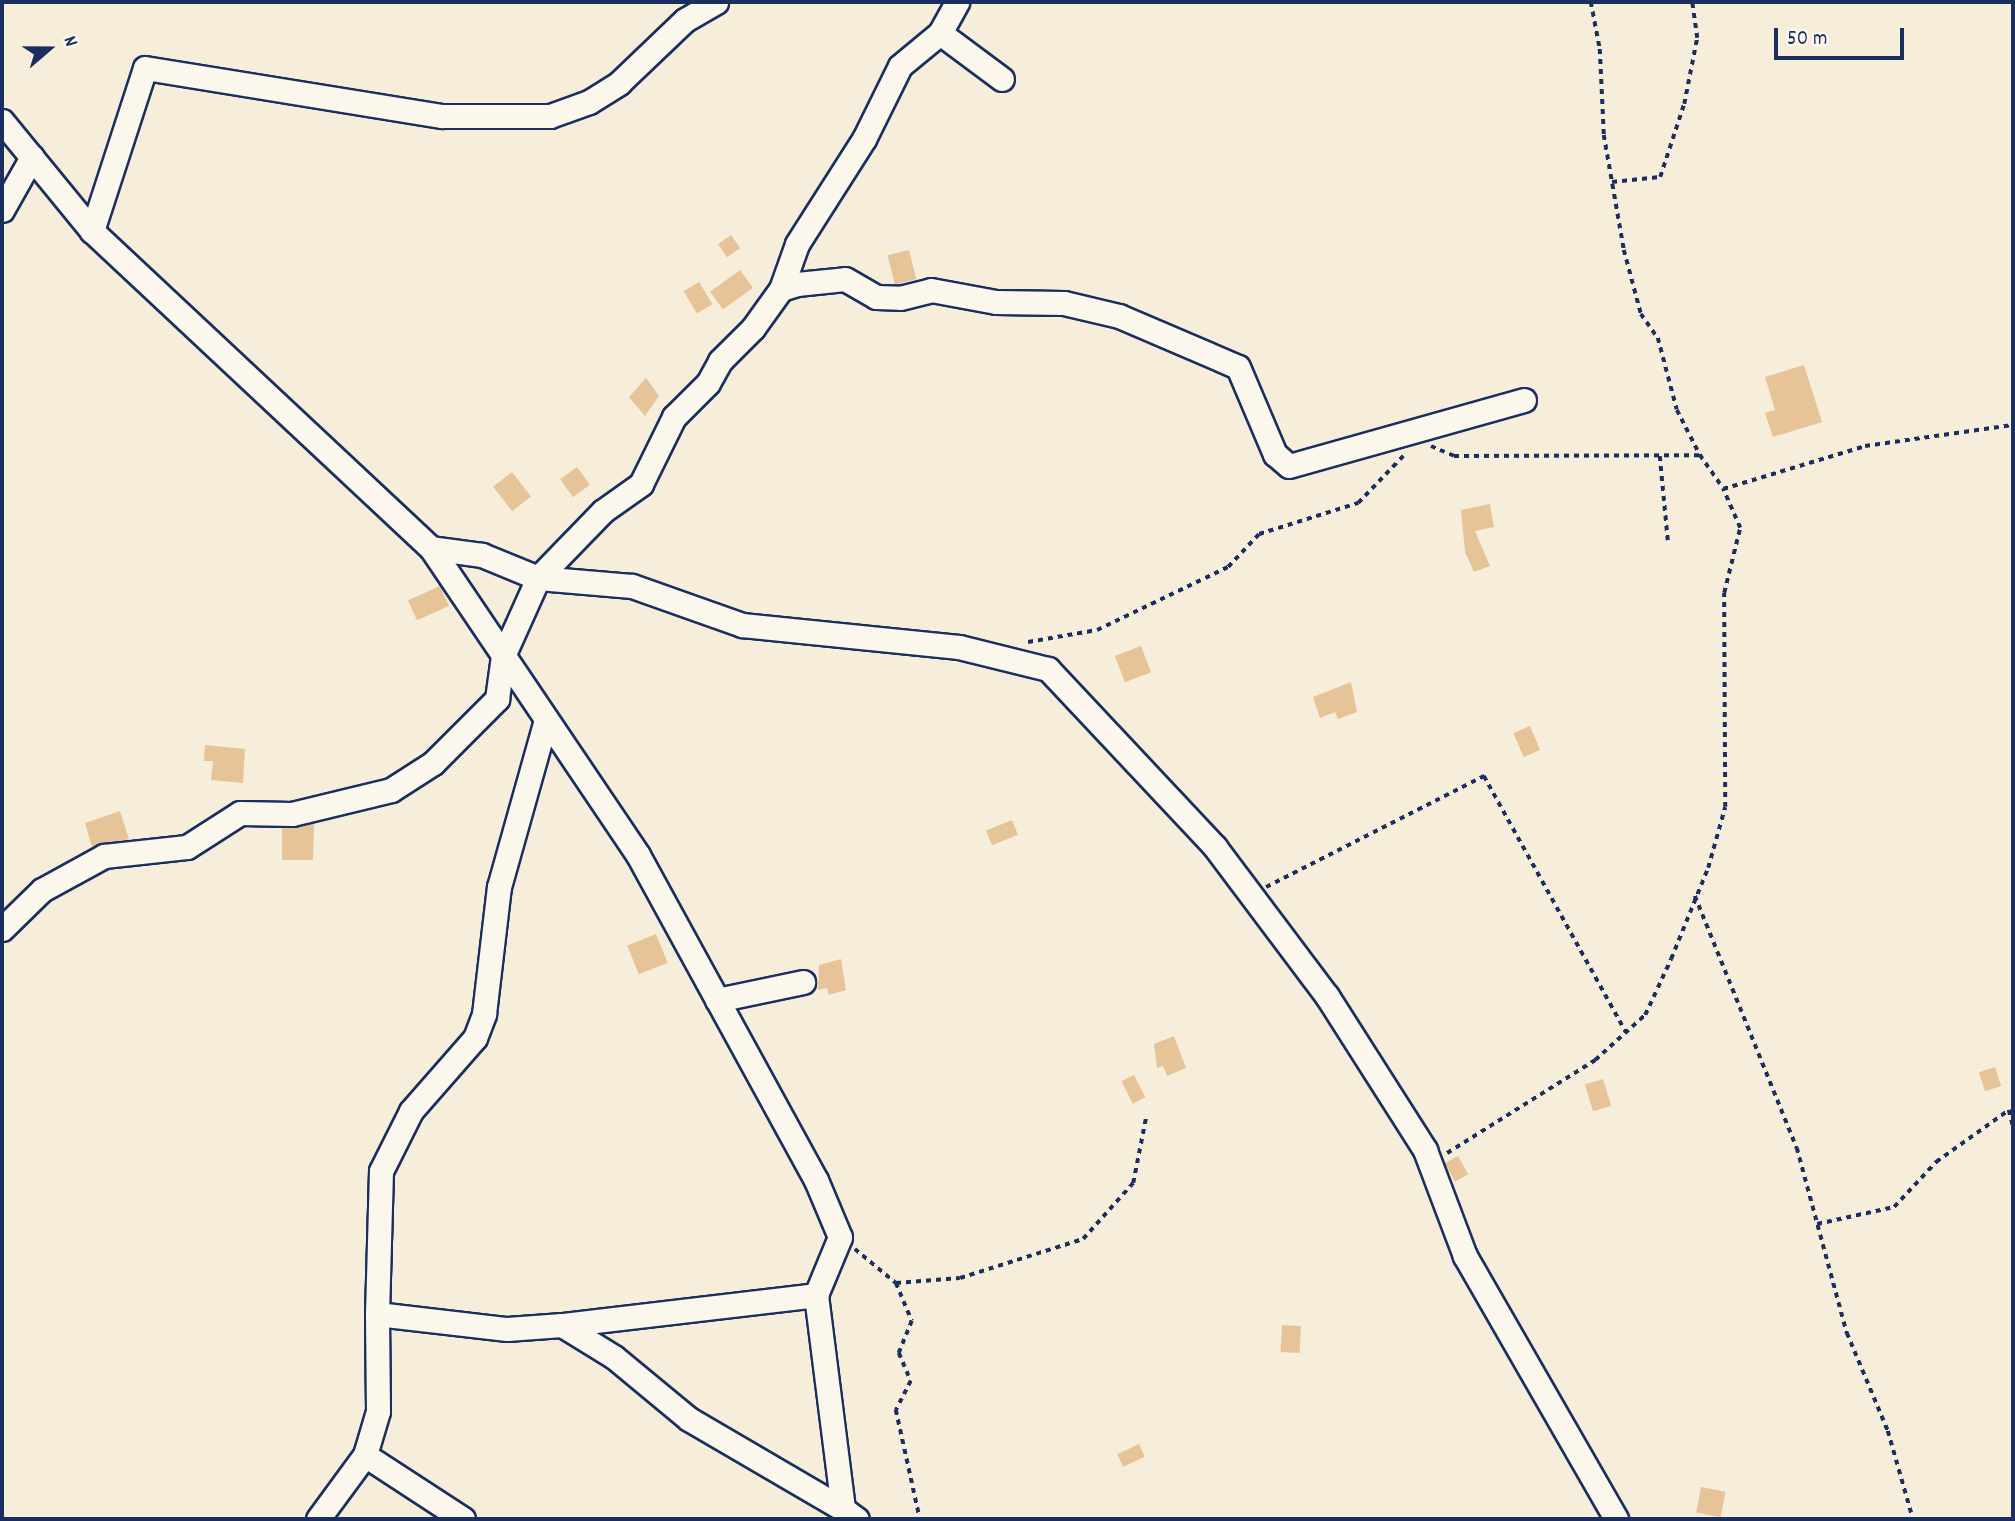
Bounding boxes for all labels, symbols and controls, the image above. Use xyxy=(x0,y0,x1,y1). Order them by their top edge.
north arrow xyxy=(14,14,84,84)
scale bar xyxy=(1777,14,1906,58)
text: 50 m xyxy=(1787,25,1827,55)
text: N xyxy=(55,33,83,51)

